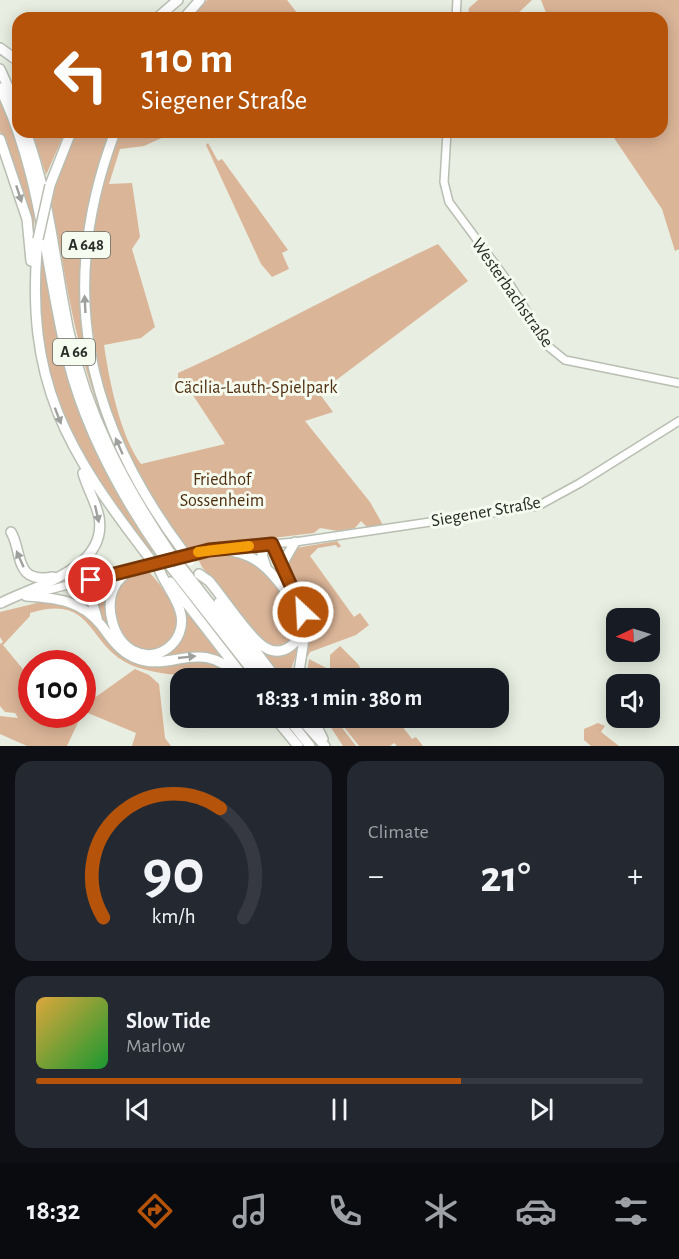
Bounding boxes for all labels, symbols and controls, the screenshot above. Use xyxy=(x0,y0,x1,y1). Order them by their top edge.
icon: left xyxy=(42,36,120,114)
text: 110 m xyxy=(141,38,233,80)
text: Siegener Straße xyxy=(141,87,307,114)
one-way arrow xyxy=(15,185,25,203)
road number: A 648 xyxy=(62,232,110,258)
street label: Westerbachstraße xyxy=(468,235,556,351)
one-way arrow xyxy=(80,294,89,313)
road number: A 66 xyxy=(53,339,95,365)
park label: Cäcilia-Lauth-Spielpark xyxy=(175,379,338,397)
one-way arrow xyxy=(53,407,63,425)
one-way arrow xyxy=(114,436,124,454)
park label: Friedhof Sossenheim xyxy=(180,471,264,510)
street label: Siegener Straße xyxy=(430,494,542,530)
one-way arrow xyxy=(93,505,103,524)
one-way arrow xyxy=(15,550,25,568)
pin xyxy=(65,554,116,605)
icon: arrive xyxy=(74,563,107,596)
position arrow xyxy=(271,580,335,644)
north arrow xyxy=(606,608,660,662)
map controls xyxy=(606,608,660,728)
speed limit sign: 100 xyxy=(18,650,96,728)
one-way arrow xyxy=(178,652,197,662)
button: sound xyxy=(606,674,660,728)
text: 18:33 · 1 min · 380 m xyxy=(257,687,422,709)
text: Climate xyxy=(368,822,429,842)
text: 90 xyxy=(142,842,205,904)
text: 21° xyxy=(480,855,531,900)
text: − xyxy=(368,860,384,893)
text: + xyxy=(627,860,643,893)
text: km/h xyxy=(151,906,196,927)
text: Slow Tide xyxy=(126,1010,211,1032)
text: Marlow xyxy=(126,1036,185,1056)
icon: previous xyxy=(121,1093,154,1126)
icon: pause xyxy=(323,1093,356,1126)
icon: next xyxy=(525,1093,558,1126)
icon: directions xyxy=(134,1190,176,1232)
icon: music xyxy=(229,1190,271,1232)
icon: phone xyxy=(324,1190,366,1232)
icon: climate xyxy=(420,1190,462,1232)
icon: car xyxy=(515,1190,557,1232)
icon: filters xyxy=(610,1190,652,1232)
text: 18:32 xyxy=(27,1197,80,1224)

